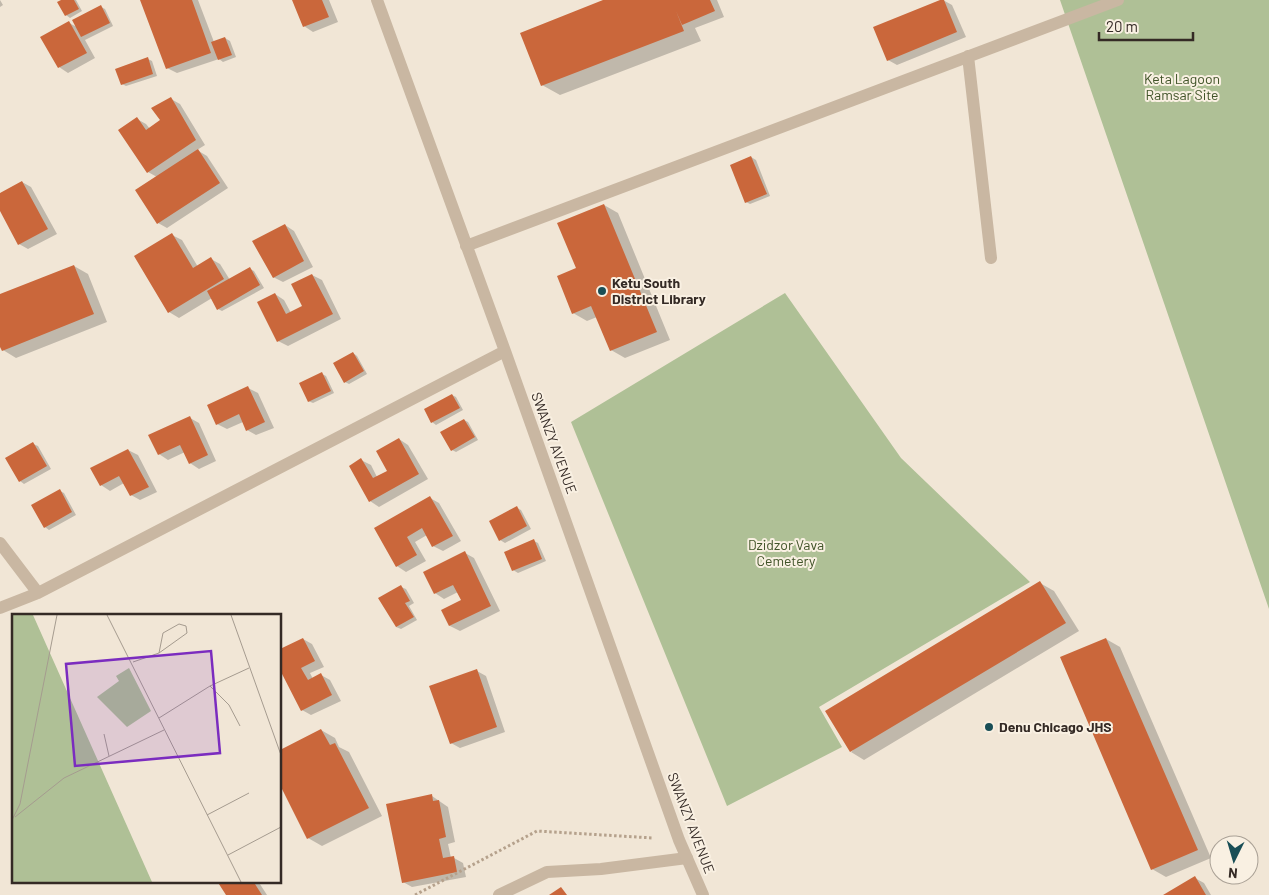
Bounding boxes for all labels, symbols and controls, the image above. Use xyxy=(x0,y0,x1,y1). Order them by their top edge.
scale bar xyxy=(1099,10,1193,42)
text: 20 m xyxy=(1106,17,1138,35)
park label: Keta Lagoon Ramsar Site xyxy=(1144,70,1220,103)
place label: Ketu South District Library xyxy=(612,274,706,307)
marker: Ketu South District Library xyxy=(596,285,608,297)
street label: SWANZY AVENUE xyxy=(528,390,581,496)
park label: Dzidzor Vava Cemetery xyxy=(748,536,824,569)
inset map xyxy=(12,614,281,882)
place label: Denu Chicago JHS xyxy=(999,718,1112,735)
marker: Denu Chicago JHS xyxy=(983,721,995,733)
street label: SWANZY AVENUE xyxy=(664,770,719,876)
north arrow xyxy=(1209,835,1259,885)
text: N xyxy=(1227,865,1238,882)

